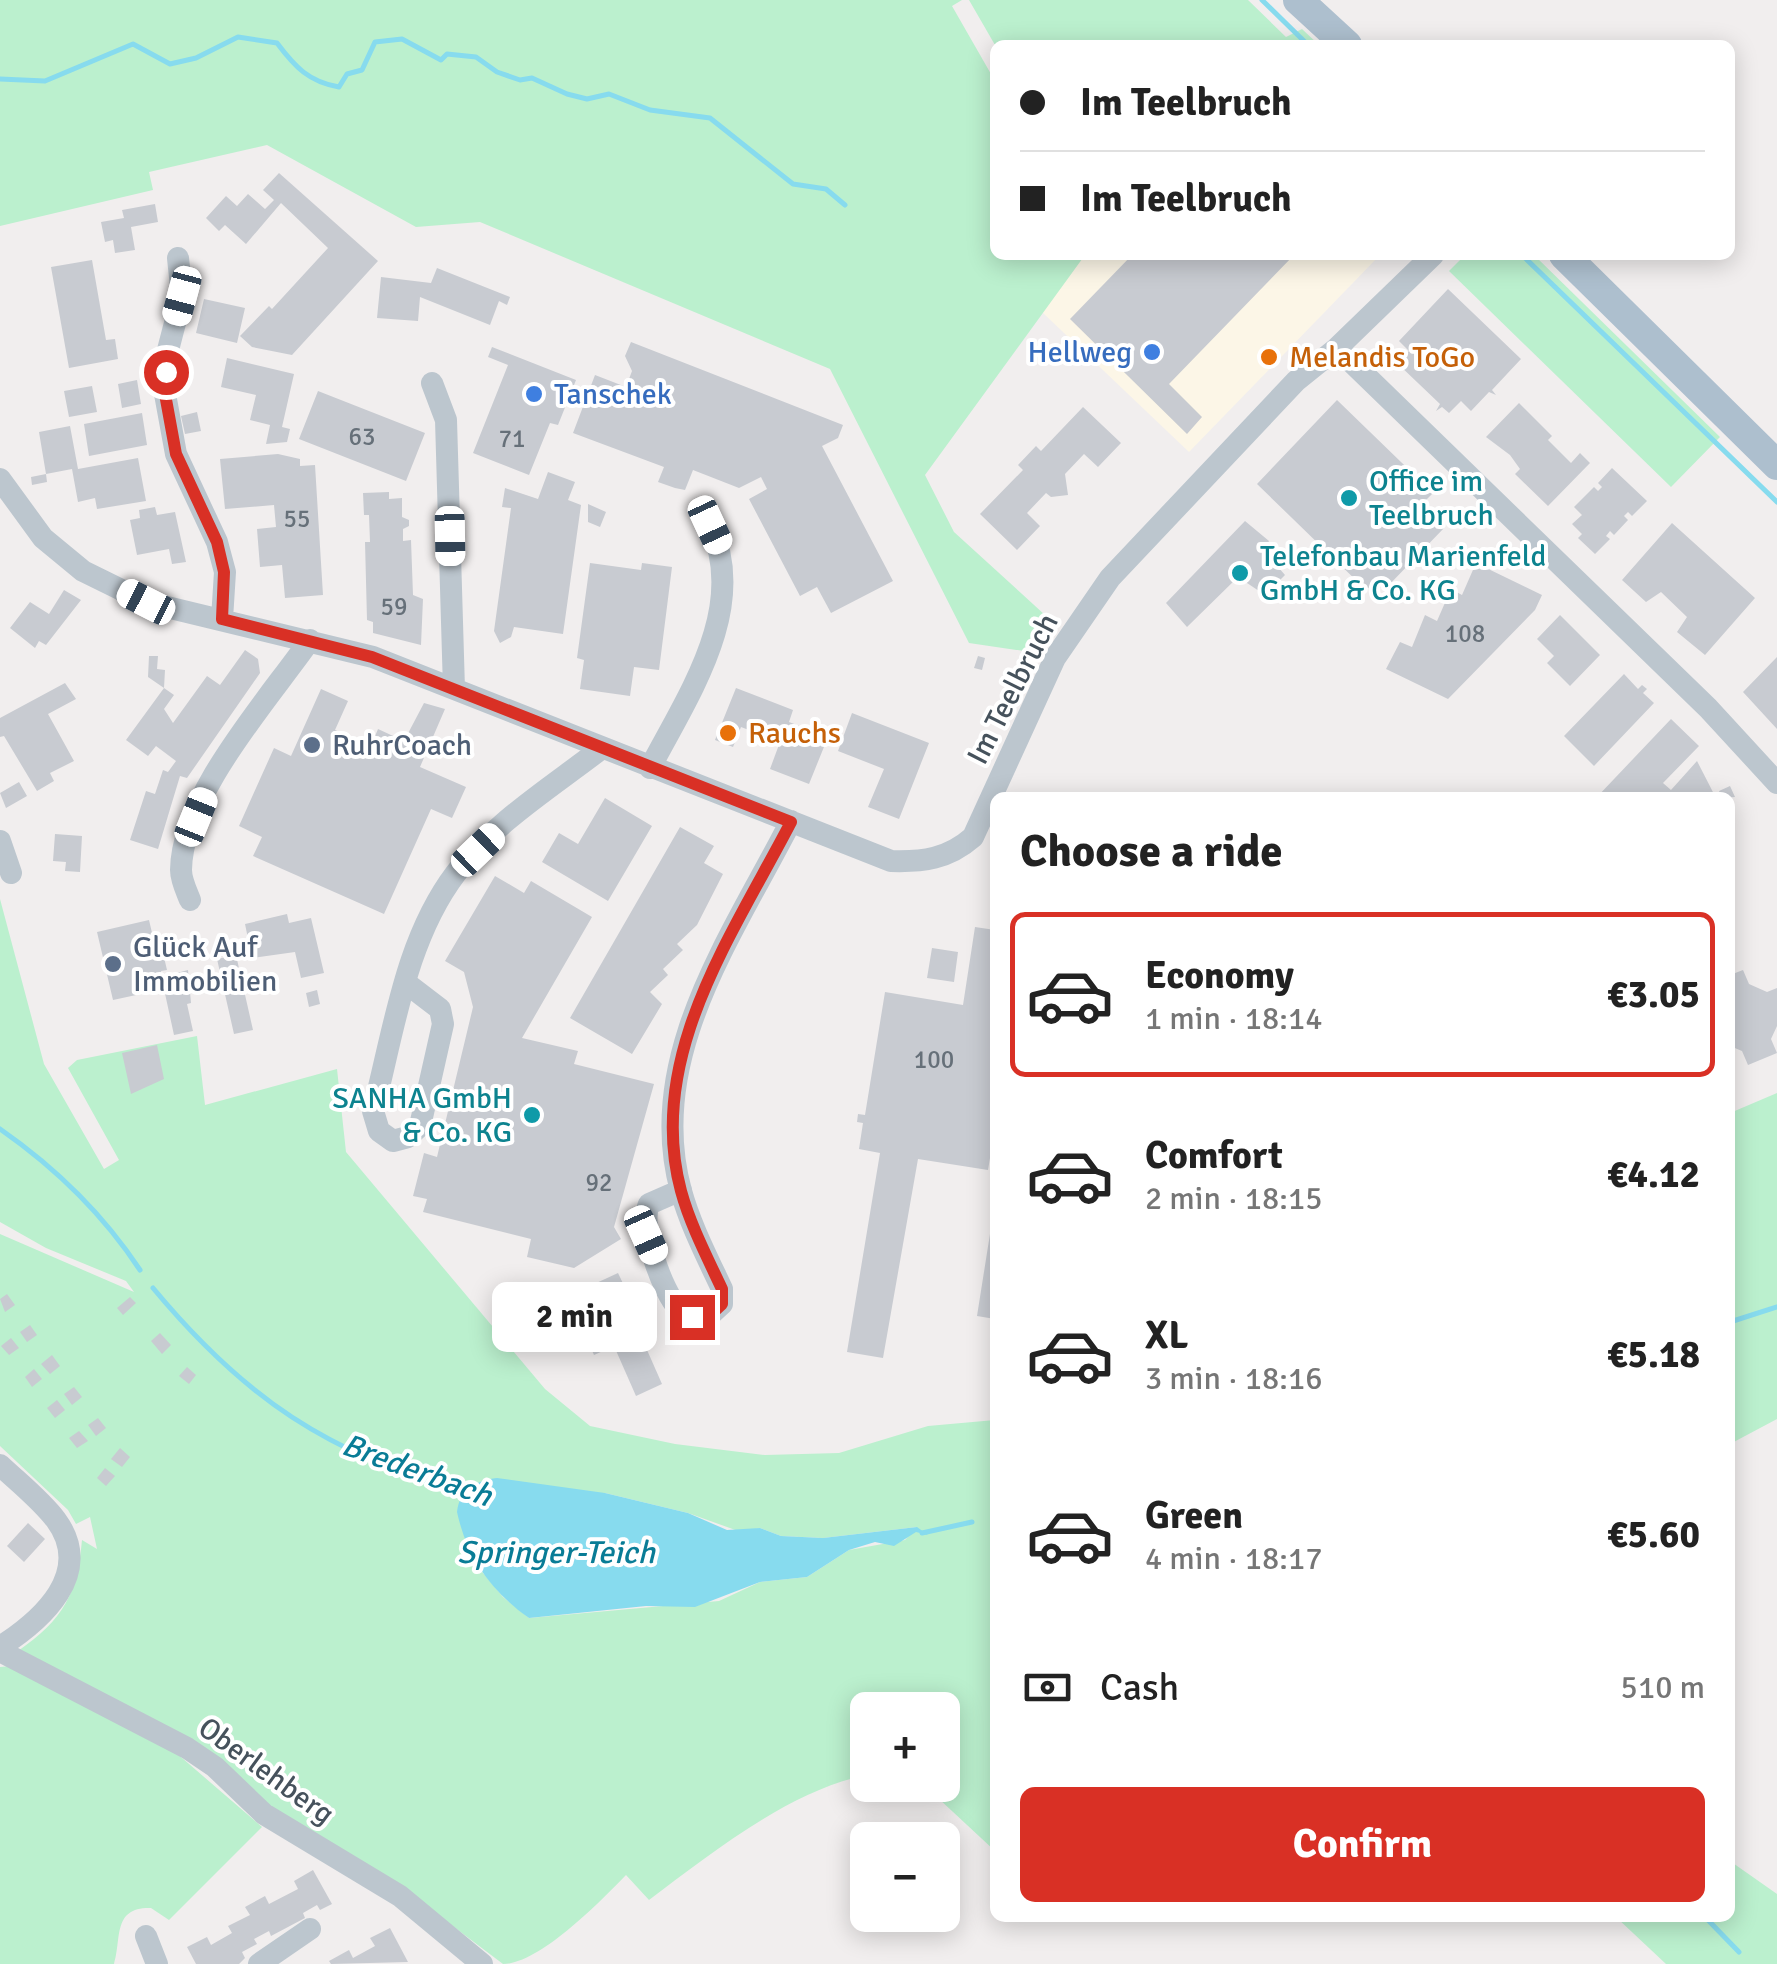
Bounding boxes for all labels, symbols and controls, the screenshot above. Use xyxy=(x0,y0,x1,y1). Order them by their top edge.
text: Im Teelbruch xyxy=(1080,79,1292,126)
text: Im Teelbruch xyxy=(1080,175,1292,222)
car xyxy=(160,263,204,329)
place label: Hellweg xyxy=(1028,334,1132,371)
place label: Melandis ToGo xyxy=(1289,339,1475,376)
marker: Hellweg xyxy=(1141,341,1163,363)
marker: Melandis ToGo xyxy=(1258,346,1280,368)
route start xyxy=(144,350,189,395)
place label: Tanschek xyxy=(554,376,672,413)
marker: Tanschek xyxy=(523,383,545,405)
house number: 63 xyxy=(348,421,376,452)
house number: 71 xyxy=(498,423,526,454)
place label: Office im Teelbruch xyxy=(1369,463,1494,534)
marker: Office im Teelbruch xyxy=(1338,487,1360,509)
car xyxy=(684,491,736,559)
house number: 55 xyxy=(283,503,311,534)
car xyxy=(434,506,466,566)
place label: Telefonbau Marienfeld GmbH & Co. KG xyxy=(1260,538,1546,609)
marker: Telefonbau Marienfeld GmbH & Co. KG xyxy=(1229,562,1251,584)
car xyxy=(112,575,180,629)
house number: 59 xyxy=(380,591,408,622)
street label: Im Teelbruch xyxy=(959,607,1067,771)
house number: 108 xyxy=(1445,618,1485,649)
place label: Rauchs xyxy=(748,715,841,752)
marker: Rauchs xyxy=(717,722,739,744)
place label: RuhrCoach xyxy=(332,727,472,764)
marker: RuhrCoach xyxy=(301,734,323,756)
car xyxy=(171,784,221,850)
car xyxy=(446,818,510,882)
text: Choose a ride xyxy=(1020,824,1283,879)
place label: Glück Auf Immobilien xyxy=(133,929,277,1000)
icon: car xyxy=(1025,950,1115,1040)
text: Economy xyxy=(1145,952,1294,999)
marker: Glück Auf Immobilien xyxy=(102,953,124,975)
text: €3.05 xyxy=(1607,971,1700,1018)
text: 1 min · 18:14 xyxy=(1145,999,1323,1038)
house number: 100 xyxy=(914,1044,954,1075)
place label: SANHA GmbH & Co. KG xyxy=(332,1080,512,1151)
marker: SANHA GmbH & Co. KG xyxy=(521,1104,543,1126)
icon: car xyxy=(1025,1130,1115,1220)
text: Comfort xyxy=(1145,1132,1283,1179)
text: €4.12 xyxy=(1607,1151,1700,1198)
house number: 92 xyxy=(585,1167,613,1198)
text: 2 min · 18:15 xyxy=(1145,1179,1323,1218)
car xyxy=(620,1201,672,1269)
callout: 2 min xyxy=(492,1282,657,1352)
route end xyxy=(670,1295,715,1340)
text: 2 min xyxy=(536,1297,613,1336)
icon: car xyxy=(1025,1310,1115,1400)
text: XL xyxy=(1145,1312,1188,1359)
text: €5.18 xyxy=(1607,1331,1700,1378)
text: 3 min · 18:16 xyxy=(1145,1359,1323,1398)
water label: Brederbach xyxy=(337,1425,499,1516)
icon: car xyxy=(1025,1490,1115,1580)
text: Green xyxy=(1145,1492,1243,1539)
text: €5.60 xyxy=(1607,1511,1700,1558)
water label: Springer-Teich xyxy=(457,1533,656,1572)
text: 4 min · 18:17 xyxy=(1145,1539,1323,1578)
icon: cash xyxy=(1020,1660,1075,1715)
text: Cash xyxy=(1100,1664,1179,1711)
text: 510 m xyxy=(1621,1668,1705,1707)
map controls xyxy=(850,1692,960,1932)
button: + xyxy=(850,1692,960,1802)
street label: Oberlehberg xyxy=(191,1709,341,1833)
button: Confirm xyxy=(1020,1787,1705,1902)
button: − xyxy=(850,1822,960,1932)

